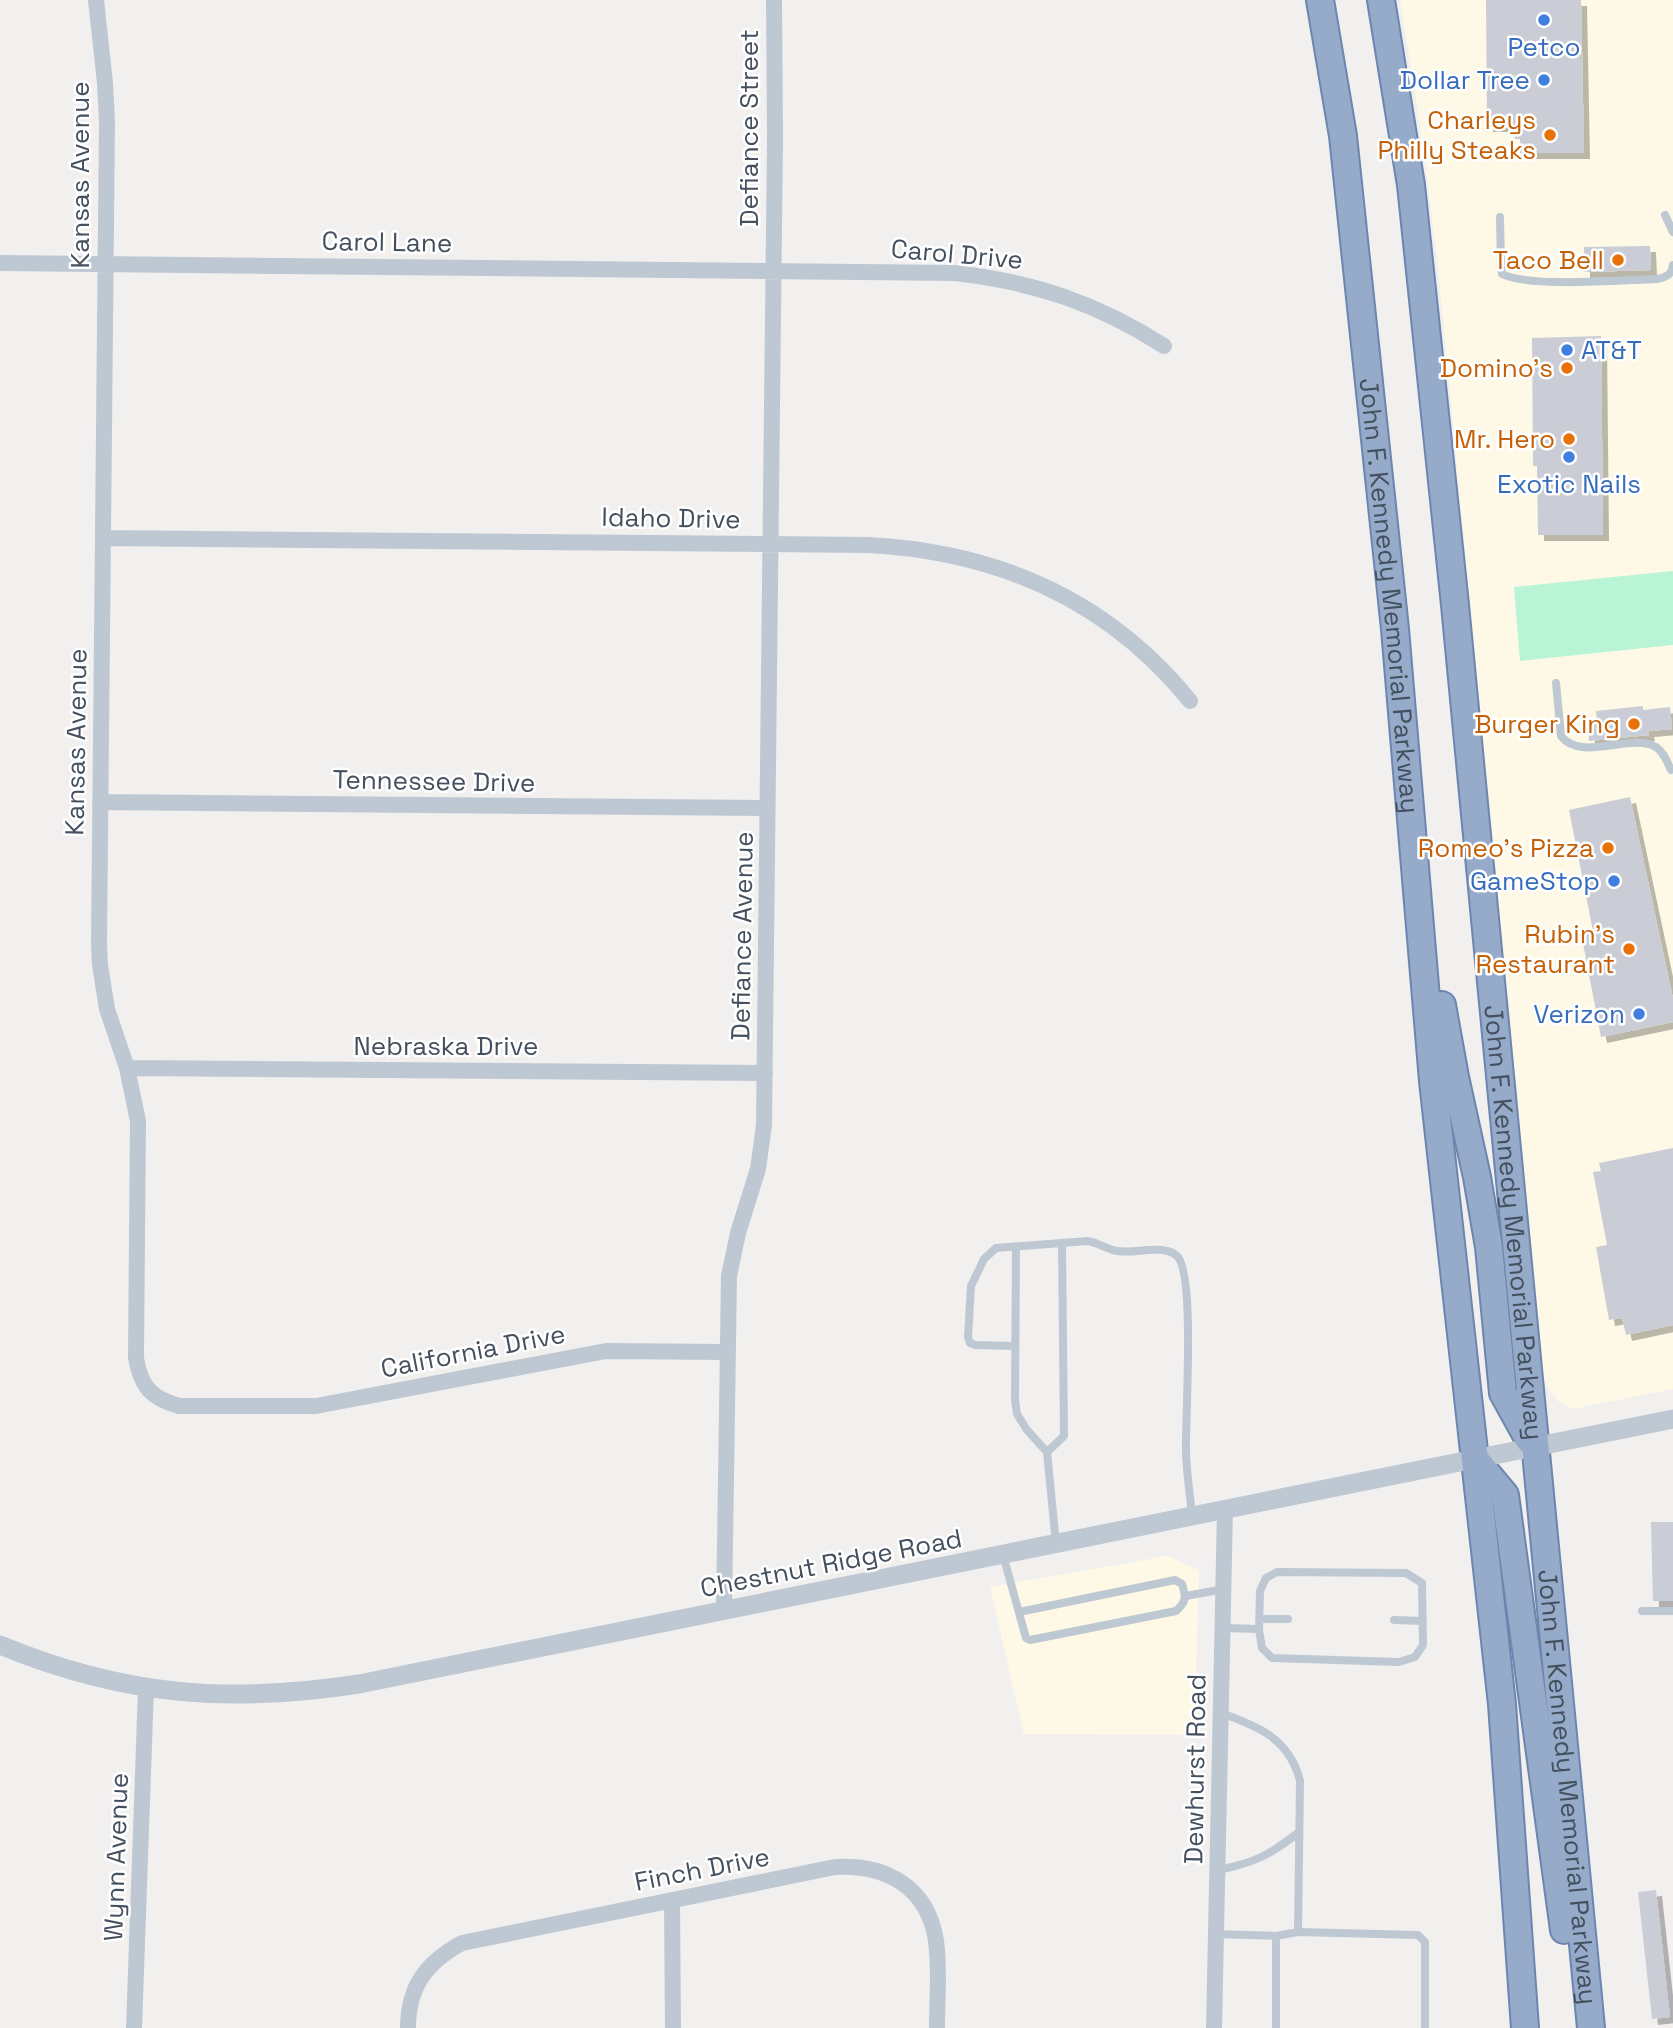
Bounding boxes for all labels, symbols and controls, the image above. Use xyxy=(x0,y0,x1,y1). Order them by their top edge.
marker: Petco xyxy=(1536,12,1552,28)
street label: Defiance Street xyxy=(732,29,766,227)
place label: Petco xyxy=(1507,30,1581,64)
place label: Dollar Tree xyxy=(1400,63,1530,97)
marker: Dollar Tree xyxy=(1536,72,1552,88)
street label: Kansas Avenue xyxy=(63,81,97,269)
place label: Charleys Philly Steaks xyxy=(1378,103,1536,167)
marker: Charleys Philly Steaks xyxy=(1542,127,1558,143)
street label: Carol Lane xyxy=(321,224,453,260)
street label: Carol Drive xyxy=(890,231,1024,277)
place label: Taco Bell xyxy=(1493,243,1604,277)
marker: Taco Bell xyxy=(1610,252,1626,268)
place label: AT&T xyxy=(1581,333,1642,367)
marker: AT&T xyxy=(1559,342,1575,358)
place label: Domino's xyxy=(1440,351,1553,385)
marker: Domino's xyxy=(1559,360,1575,376)
street label: John F. Kennedy Memorial Parkway xyxy=(1352,376,1427,815)
place label: Mr. Hero xyxy=(1454,422,1555,456)
marker: Mr. Hero xyxy=(1561,431,1577,447)
marker: Exotic Nails xyxy=(1561,449,1577,465)
place label: Exotic Nails xyxy=(1497,467,1641,501)
street label: Idaho Drive xyxy=(601,500,741,536)
street label: Kansas Avenue xyxy=(57,648,95,836)
place label: Burger King xyxy=(1474,707,1620,741)
marker: Burger King xyxy=(1626,716,1642,732)
street label: Tennessee Drive xyxy=(332,762,536,800)
street label: Defiance Avenue xyxy=(723,831,761,1041)
place label: Romeo's Pizza xyxy=(1418,831,1594,865)
marker: Romeo's Pizza xyxy=(1600,840,1616,856)
place label: GameStop xyxy=(1470,864,1600,898)
marker: GameStop xyxy=(1606,873,1622,889)
place label: Rubin's Restaurant xyxy=(1476,917,1615,981)
marker: Rubin's Restaurant xyxy=(1621,941,1637,957)
place label: Verizon xyxy=(1533,997,1625,1031)
street label: John F. Kennedy Memorial Parkway xyxy=(1476,1003,1552,1442)
marker: Verizon xyxy=(1631,1006,1647,1022)
street label: Nebraska Drive xyxy=(354,1029,538,1063)
street label: California Drive xyxy=(378,1316,568,1386)
street label: Chestnut Ridge Road xyxy=(697,1521,965,1605)
street label: John F. Kennedy Memorial Parkway xyxy=(1530,1568,1606,2006)
street label: Dewhurst Road xyxy=(1176,1674,1214,1864)
street label: Wynn Avenue xyxy=(96,1772,136,1942)
street label: Finch Drive xyxy=(632,1839,772,1899)

